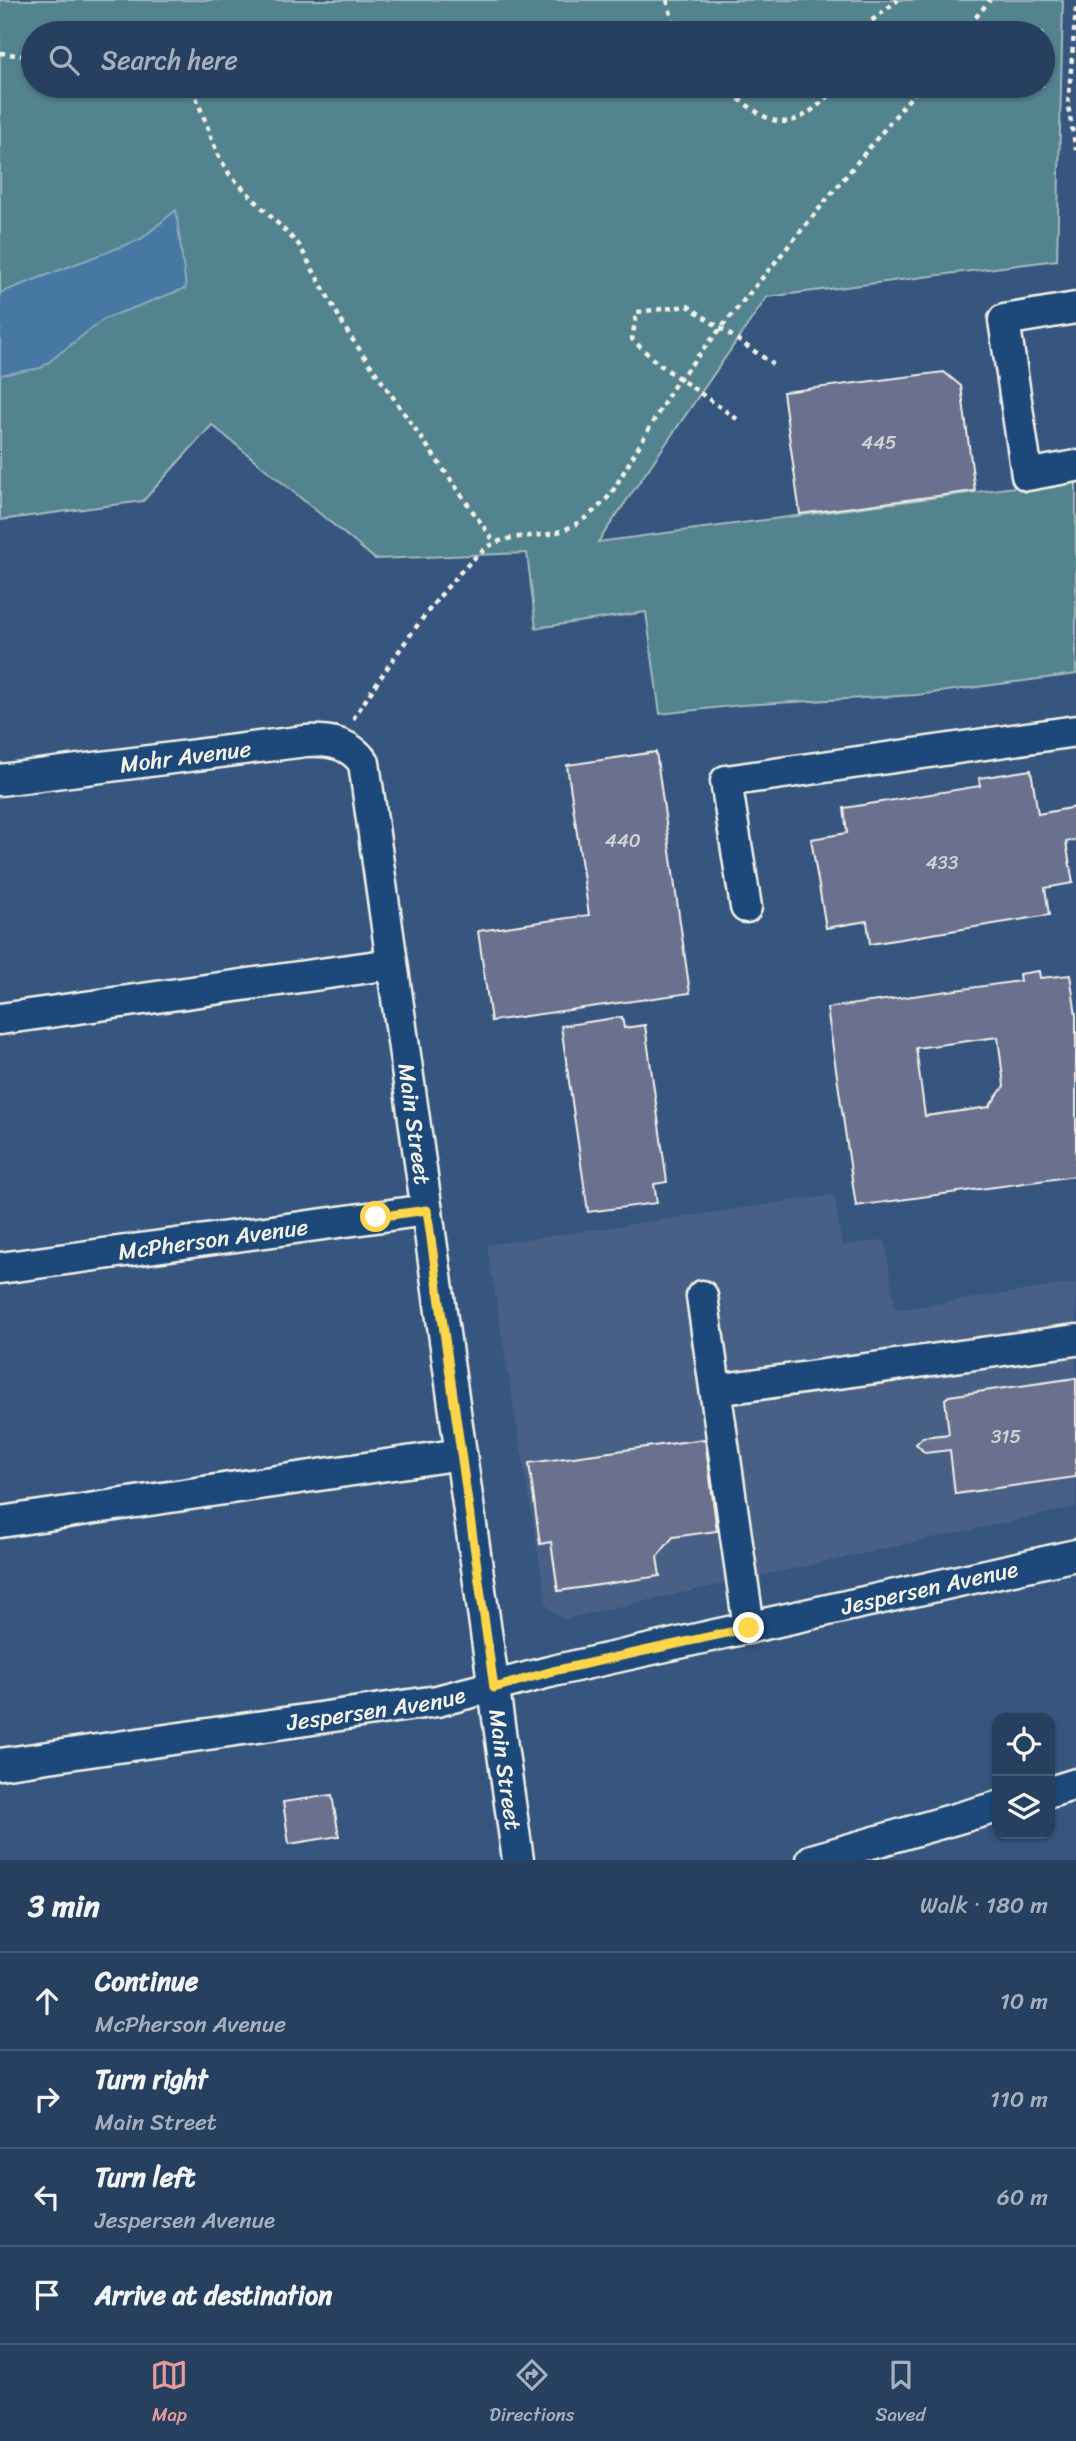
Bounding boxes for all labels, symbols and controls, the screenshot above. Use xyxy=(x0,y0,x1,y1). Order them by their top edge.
search box xyxy=(21,21,1055,98)
text: Search here xyxy=(101,37,238,83)
icon: search xyxy=(45,41,83,79)
house number: 445 xyxy=(861,426,897,459)
street label: Mohr Avenue xyxy=(117,728,254,785)
house number: 440 xyxy=(605,824,641,857)
house number: 433 xyxy=(926,846,959,879)
street label: Main Street xyxy=(386,1061,443,1187)
route start xyxy=(360,1201,391,1232)
street label: McPherson Avenue xyxy=(116,1206,311,1272)
house number: 315 xyxy=(991,1420,1021,1453)
street label: Jespersen Avenue xyxy=(836,1548,1022,1627)
route end xyxy=(733,1612,764,1643)
street label: Jespersen Avenue xyxy=(283,1674,470,1743)
street label: Main Street xyxy=(477,1706,534,1833)
map controls xyxy=(992,1713,1055,1839)
button: locate xyxy=(992,1713,1055,1776)
button: layers xyxy=(992,1776,1055,1839)
text: 3 min xyxy=(28,1879,100,1933)
text: Walk · 180 m xyxy=(920,1885,1048,1926)
text: Continue xyxy=(95,1958,198,2004)
text: 10 m xyxy=(1000,1981,1048,2022)
icon: ahead xyxy=(28,1982,66,2020)
text: McPherson Avenue xyxy=(95,2004,286,2045)
text: Turn right xyxy=(95,2056,208,2102)
text: 110 m xyxy=(990,2079,1048,2120)
icon: right xyxy=(28,2080,66,2118)
text: Main Street xyxy=(95,2102,217,2143)
text: Turn left xyxy=(95,2154,195,2200)
text: 60 m xyxy=(997,2177,1048,2218)
icon: left xyxy=(28,2178,66,2216)
text: Jespersen Avenue xyxy=(95,2200,275,2241)
text: Arrive at destination xyxy=(95,2272,332,2318)
icon: arrive xyxy=(28,2276,66,2314)
tab: Map xyxy=(150,2356,188,2431)
tab: Directions xyxy=(489,2356,575,2431)
tab: Saved xyxy=(875,2356,926,2431)

